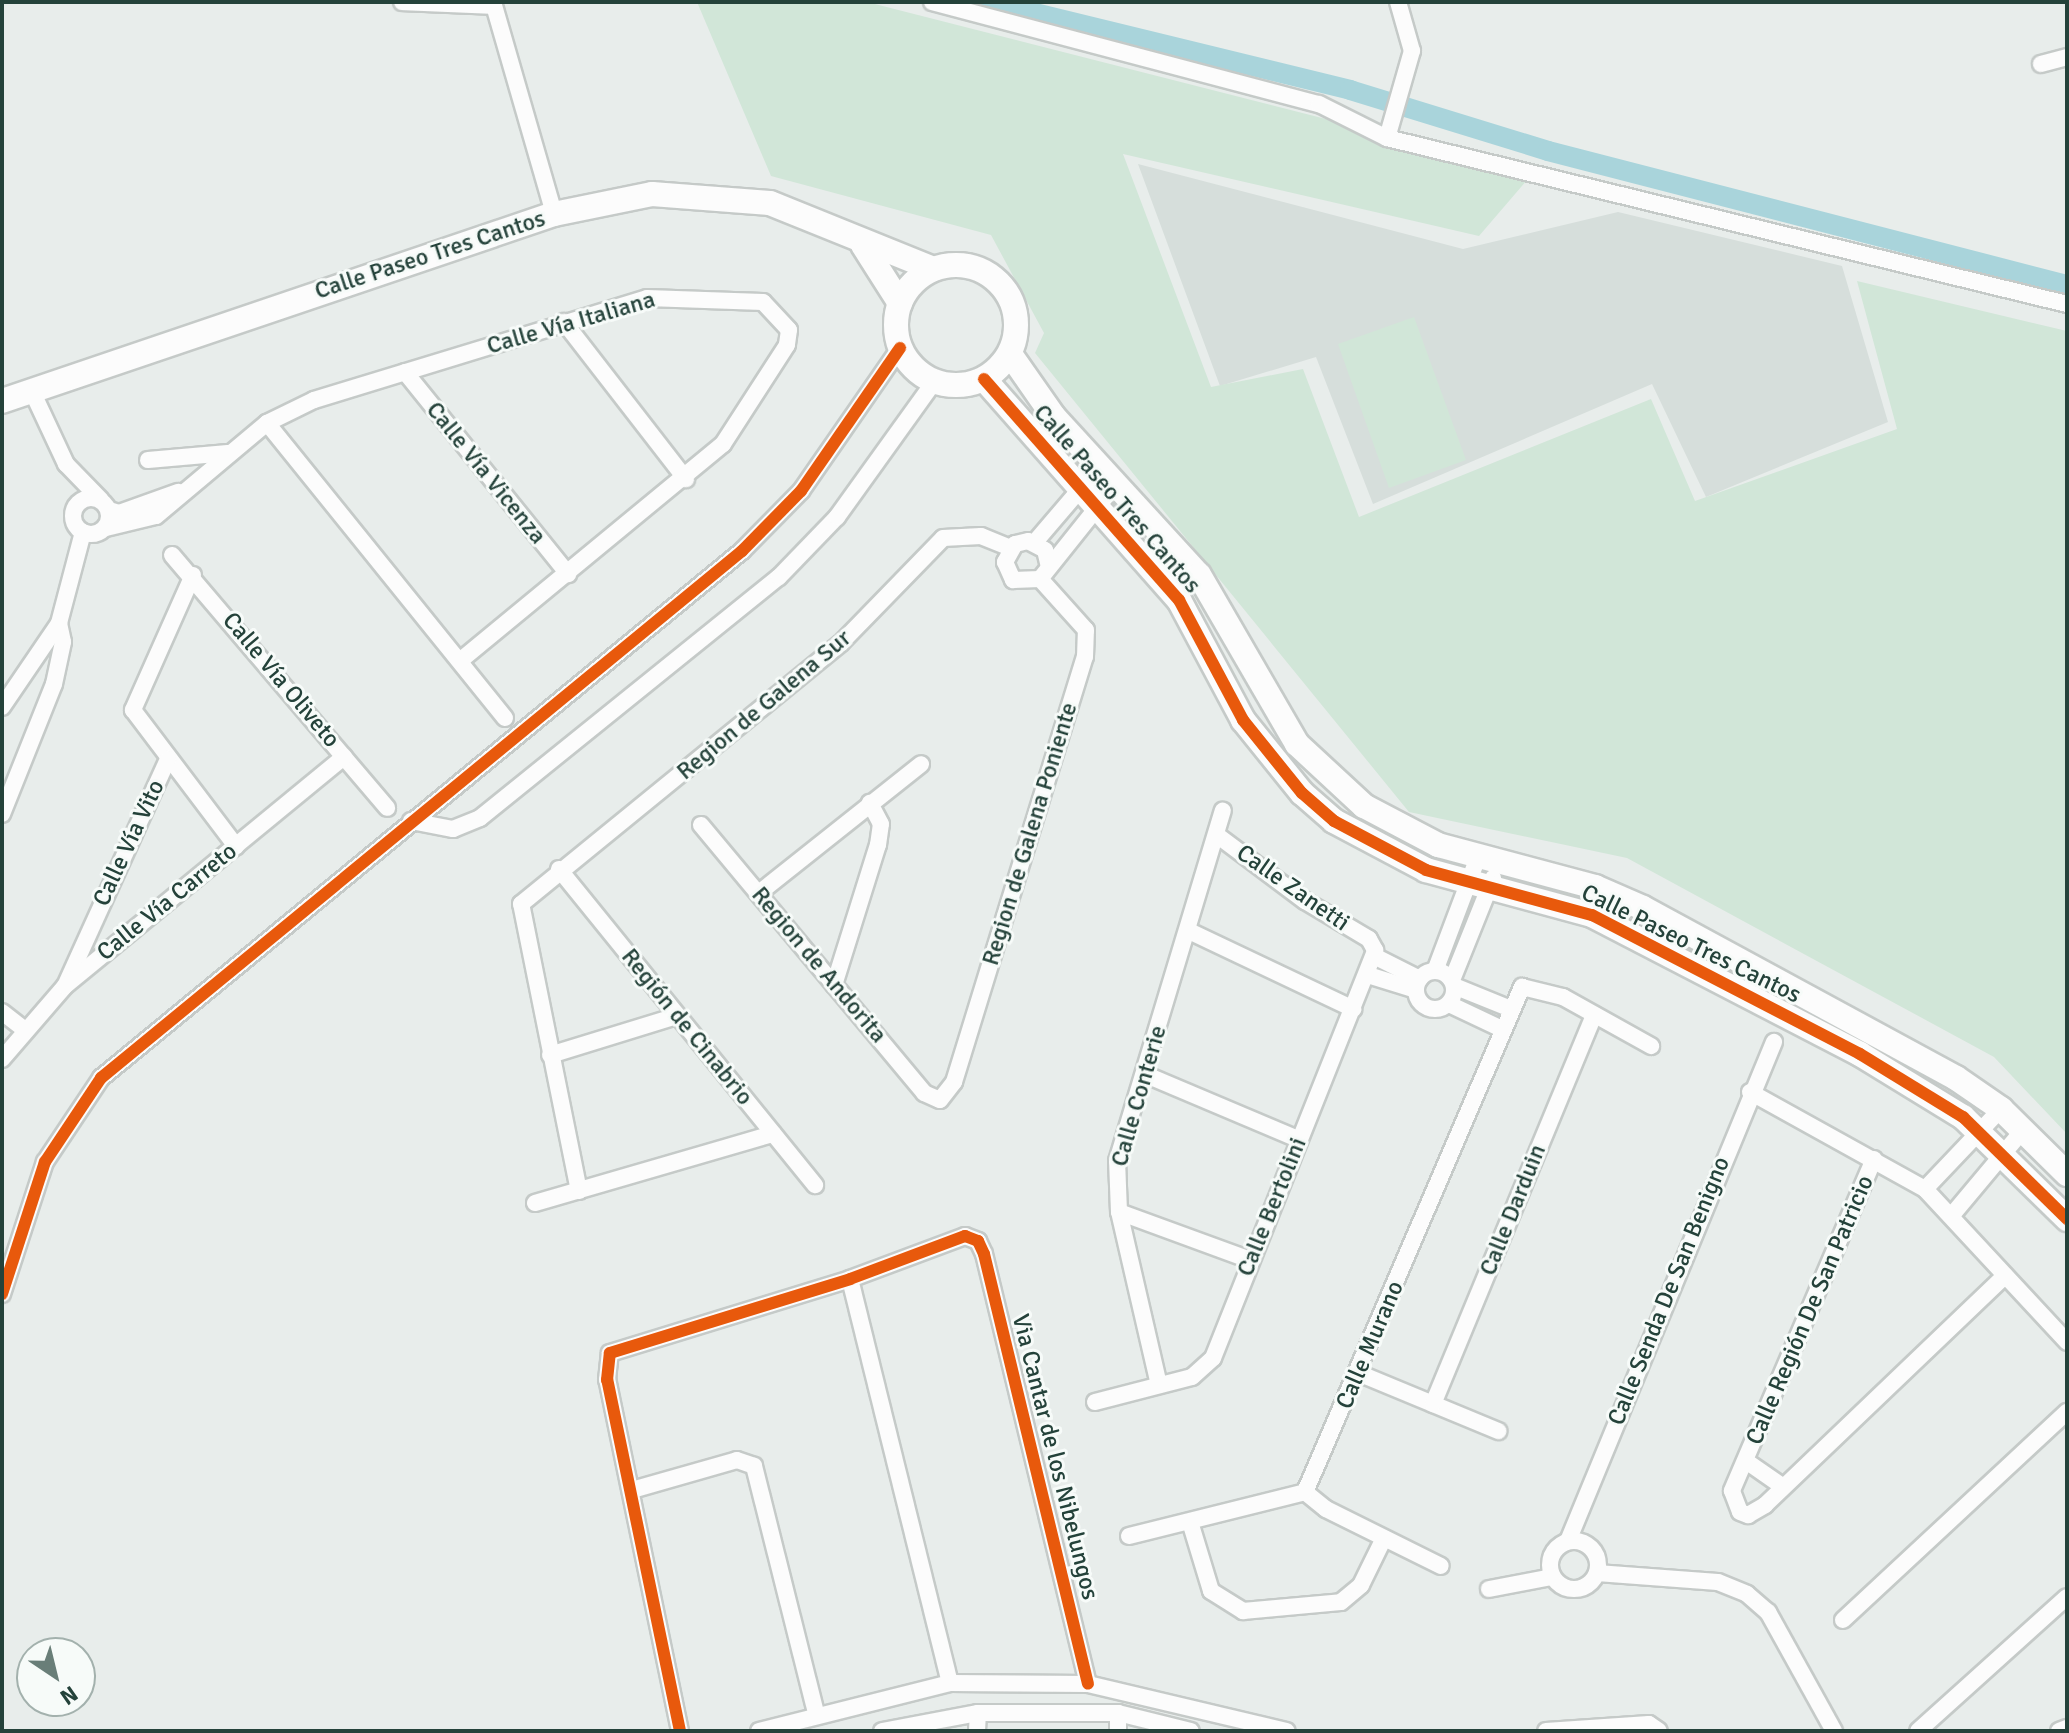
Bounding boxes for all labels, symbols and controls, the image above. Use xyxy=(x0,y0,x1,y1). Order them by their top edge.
street label: Calle Paseo Tres Cantos xyxy=(311,204,549,306)
street label: Calle Vía Italiana xyxy=(484,285,658,361)
street label: Calle Vía Vicenza xyxy=(420,396,552,550)
street label: Calle Paseo Tres Cantos xyxy=(1027,399,1207,599)
street label: Calle Vía Oliveto xyxy=(216,607,346,753)
street label: Region de Galena Sur xyxy=(671,624,857,786)
street label: Region de Galena Poniente xyxy=(976,699,1084,969)
street label: Calle Vía Vito xyxy=(87,775,171,911)
street label: Calle Vía Carreto xyxy=(91,837,243,967)
street label: Calle Zanetti xyxy=(1231,839,1355,937)
street label: Calle Paseo Tres Cantos xyxy=(1577,878,1805,1010)
street label: Region de Andorita xyxy=(745,881,893,1049)
street label: Región de Cinabrio xyxy=(615,943,759,1111)
street label: Calle Conterie xyxy=(1105,1022,1173,1170)
street label: Calle Bertolini xyxy=(1231,1133,1313,1281)
street label: Calle Darduin xyxy=(1474,1140,1552,1280)
street label: Calle Senda De San Benigno xyxy=(1602,1153,1736,1429)
street label: Calle Región De San Patricio xyxy=(1740,1171,1880,1449)
street label: Calle Murano xyxy=(1330,1277,1410,1413)
street label: Via Cantar de los Nibelungos xyxy=(1006,1311,1104,1603)
north arrow xyxy=(16,1637,96,1717)
text: N xyxy=(55,1680,83,1711)

